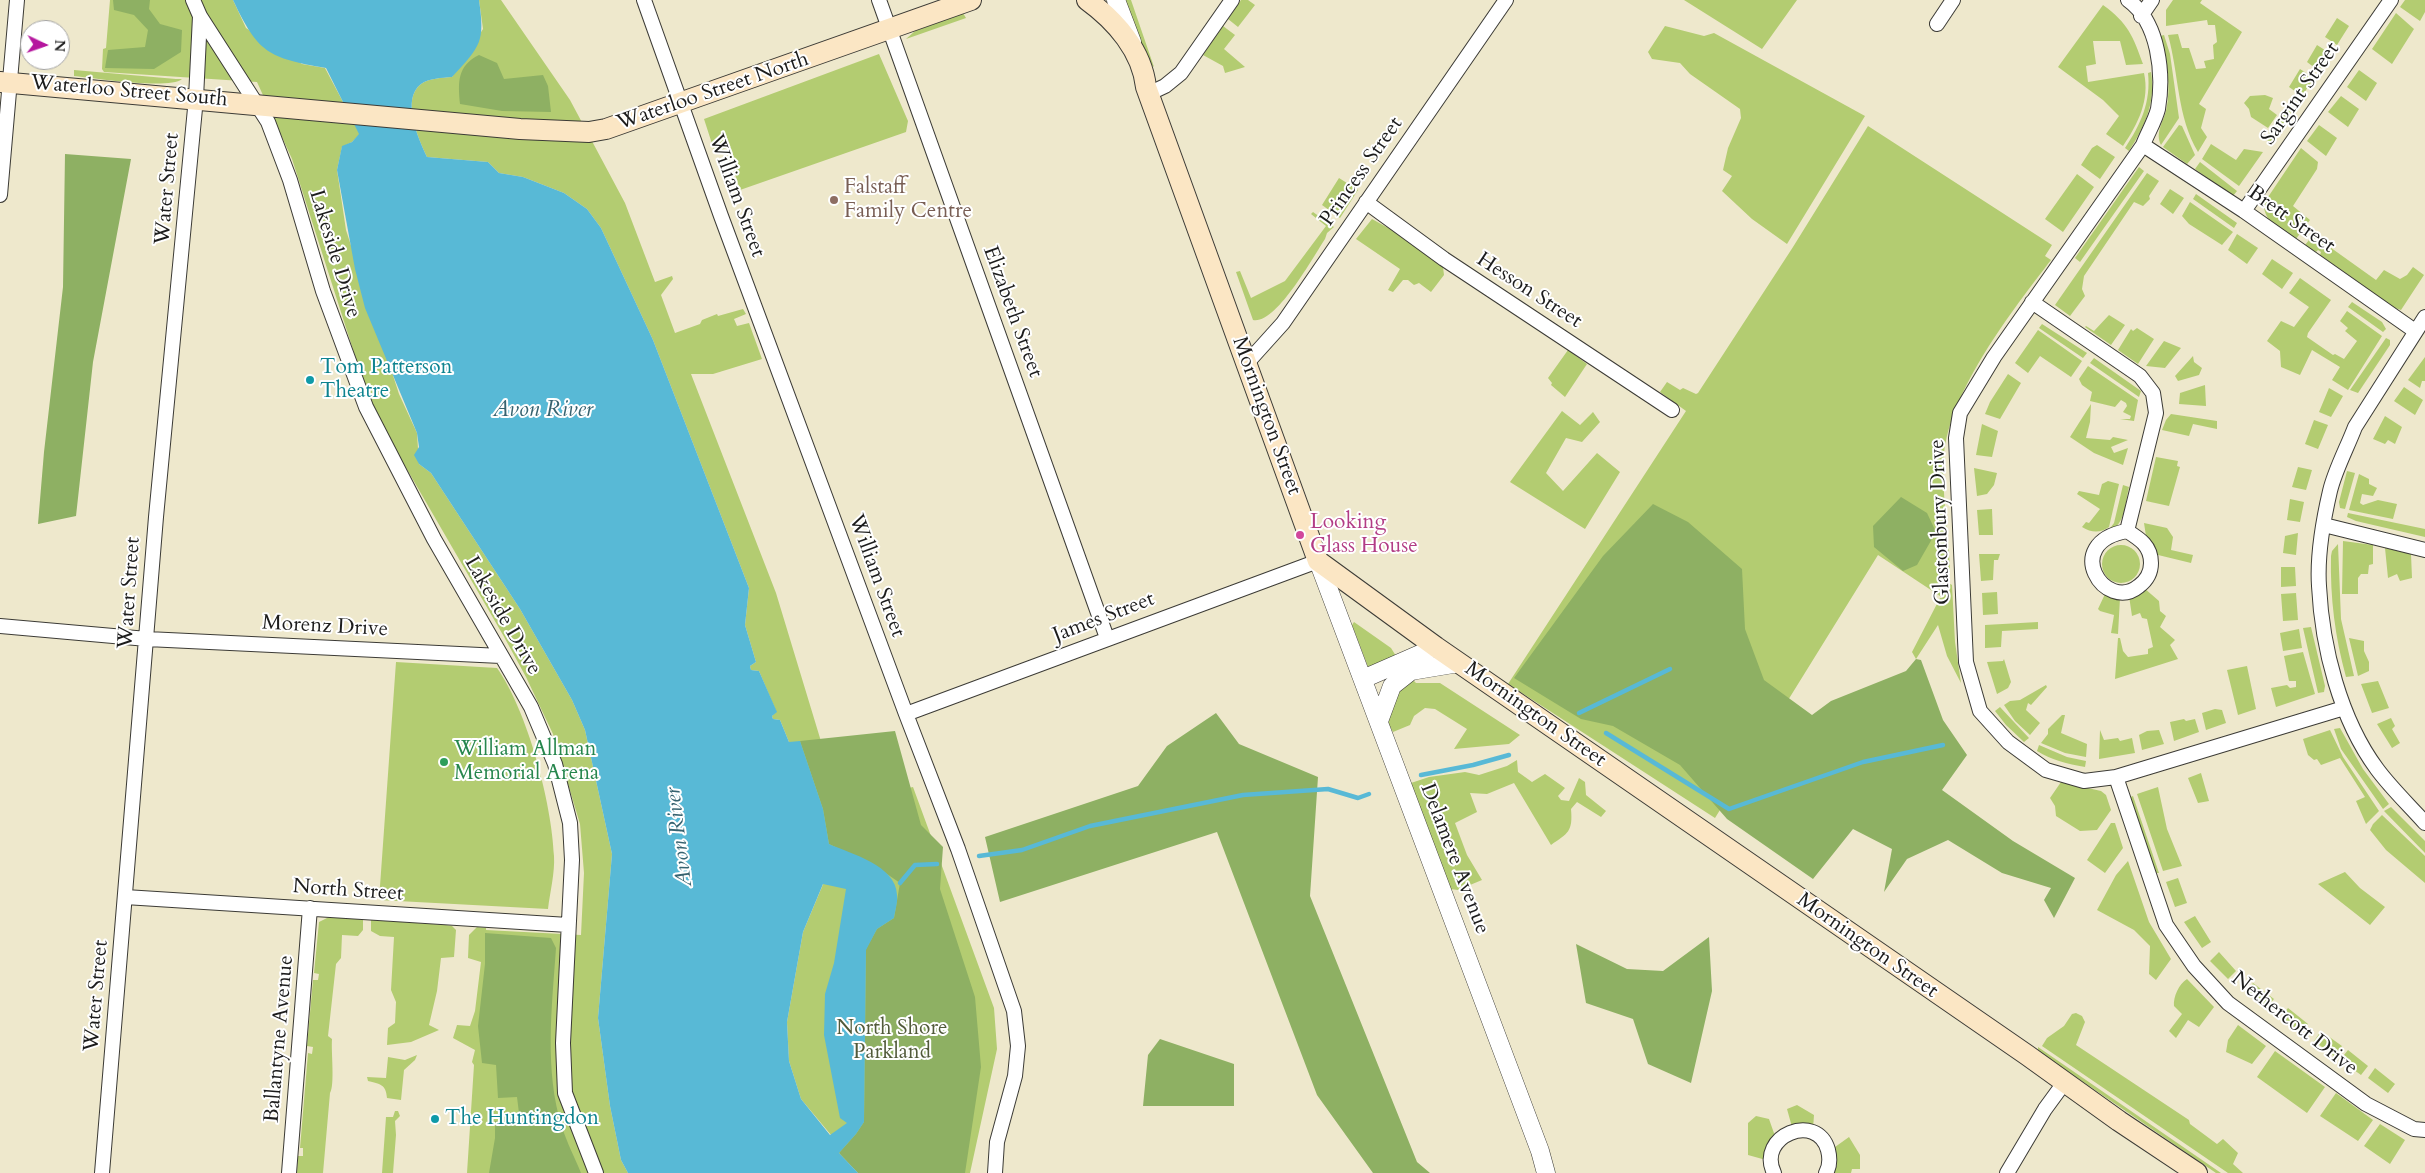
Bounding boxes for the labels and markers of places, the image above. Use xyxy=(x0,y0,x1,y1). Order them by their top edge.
place label: Falstaff Family Centre xyxy=(844,175,972,225)
marker: Falstaff Family Centre xyxy=(828,194,840,206)
place label: Tom Patterson Theatre xyxy=(320,355,452,405)
marker: Tom Patterson Theatre xyxy=(304,374,316,386)
place label: Looking Glass House xyxy=(1310,510,1418,560)
marker: Looking Glass House xyxy=(1294,529,1306,541)
place label: William Allman Memorial Arena xyxy=(454,737,599,787)
marker: William Allman Memorial Arena xyxy=(438,756,450,768)
place label: The Huntingdon xyxy=(445,1106,599,1132)
marker: The Huntingdon xyxy=(429,1113,441,1125)

